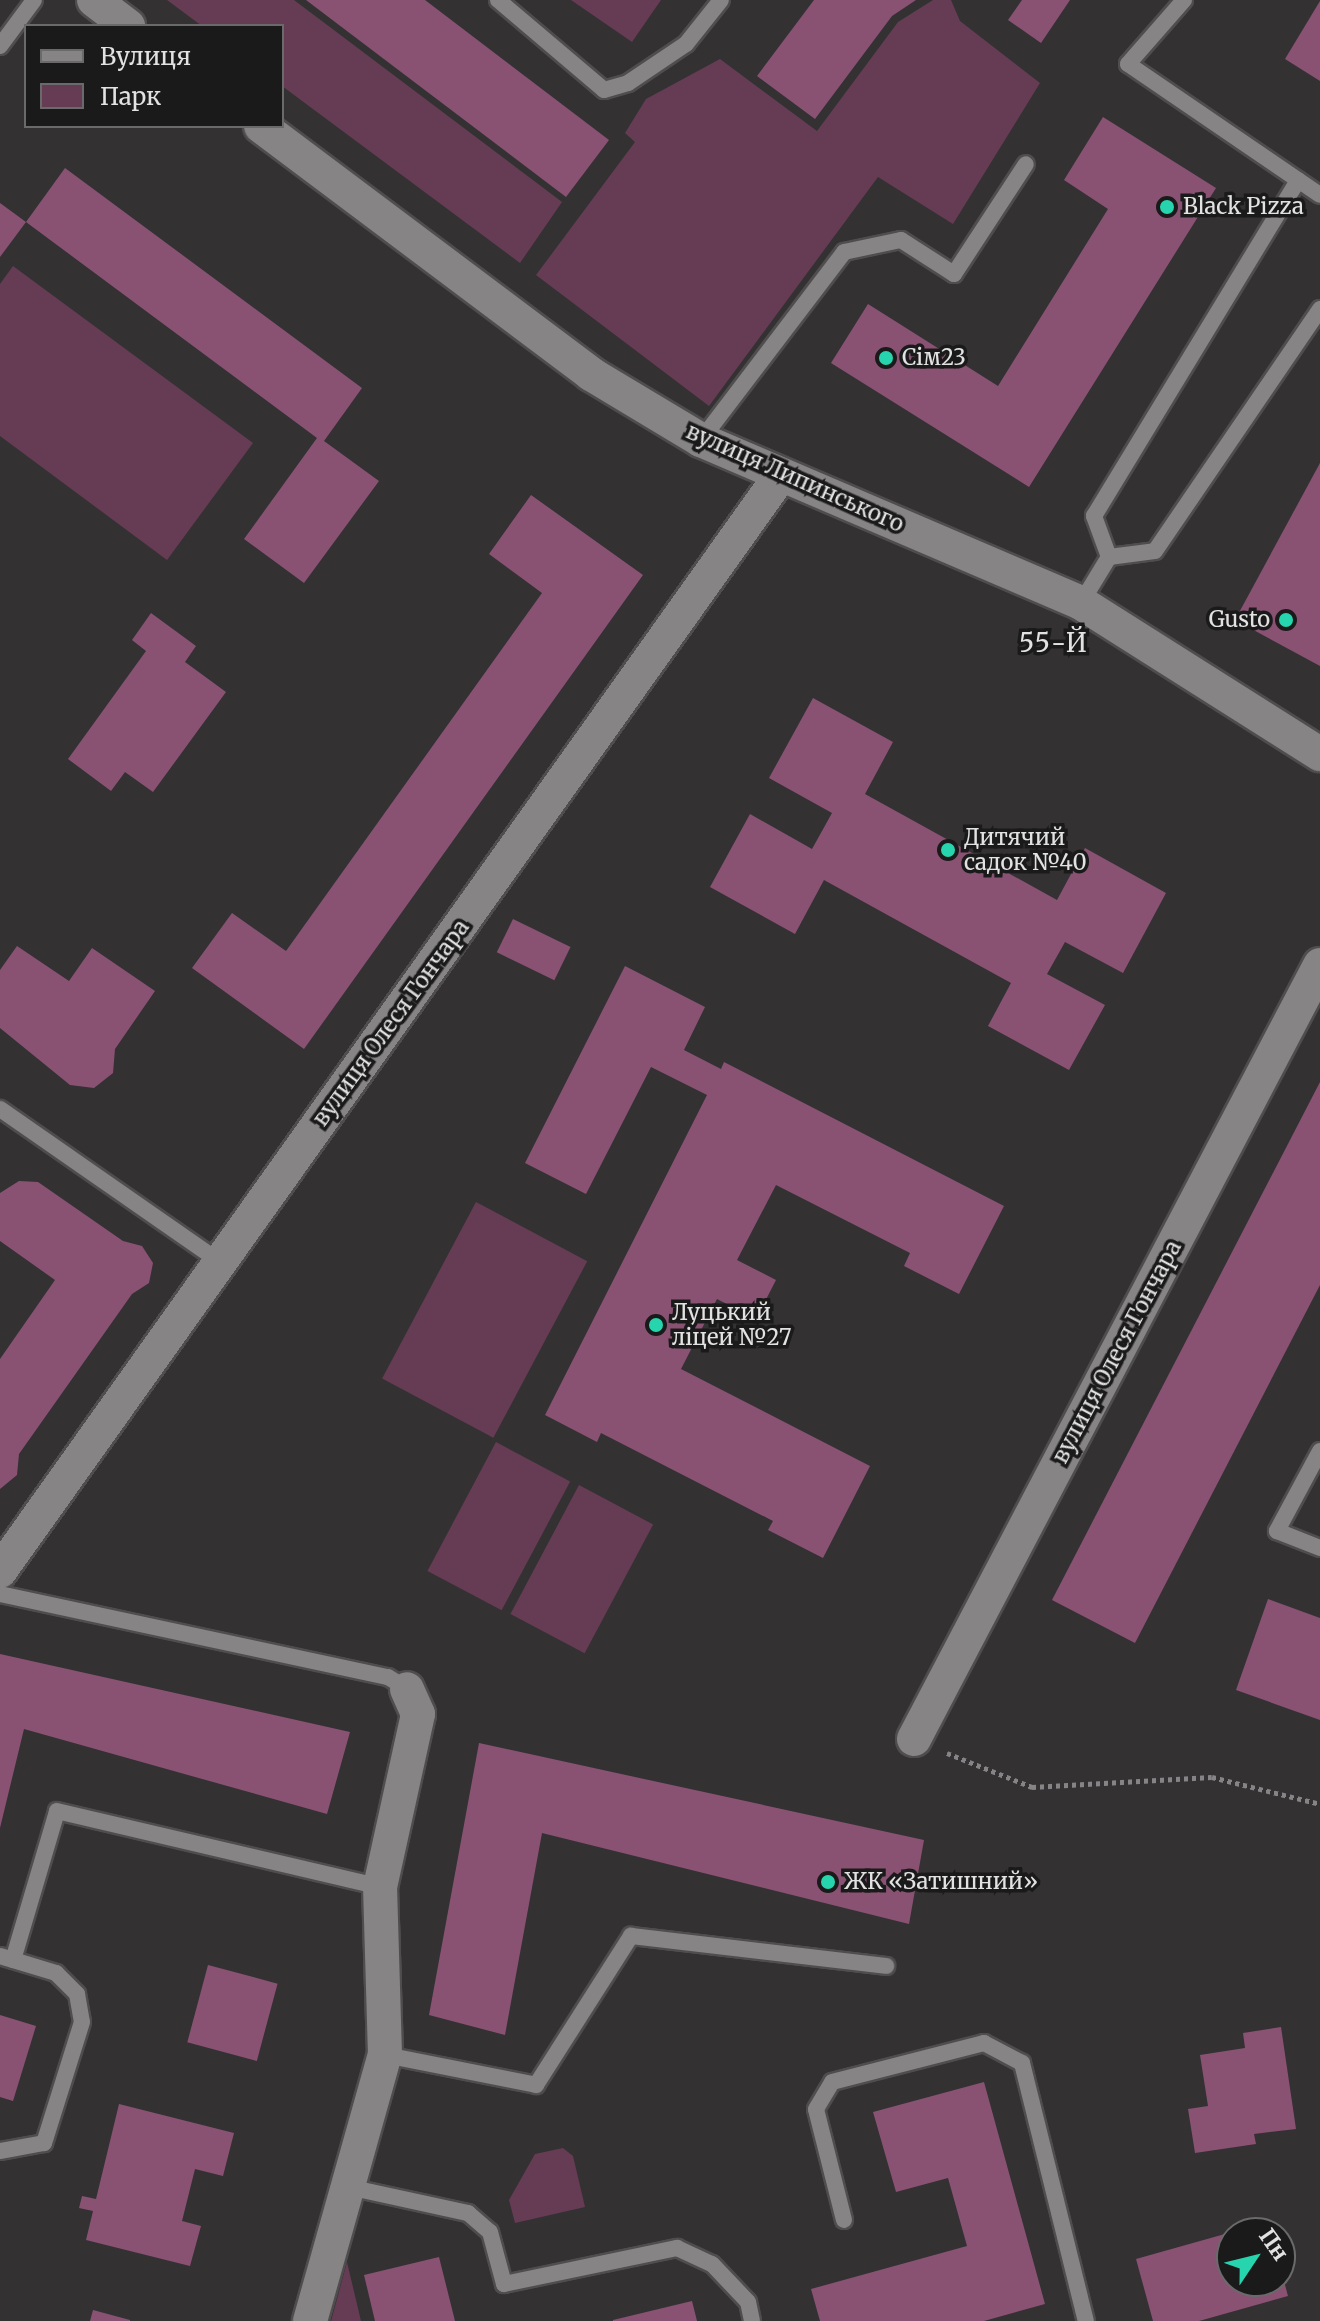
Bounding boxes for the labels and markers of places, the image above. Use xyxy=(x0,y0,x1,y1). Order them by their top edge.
place label: Black Pizza xyxy=(1183,194,1304,220)
marker: Black Pizza xyxy=(1158,198,1176,216)
place label: Сім23 xyxy=(902,345,966,371)
marker: Сім23 xyxy=(877,349,895,367)
place label: Gusto xyxy=(1209,607,1270,633)
marker: Gusto xyxy=(1277,611,1295,629)
place label: Дитячий садок №40 xyxy=(964,824,1087,876)
marker: Дитячий садок №40 xyxy=(939,841,957,859)
place label: Луцький ліцей №27 xyxy=(672,1299,791,1350)
marker: Луцький ліцей №27 xyxy=(647,1316,665,1334)
place label: ЖК «Затишний» xyxy=(844,1869,1038,1895)
marker: ЖК «Затишний» xyxy=(819,1873,837,1891)

